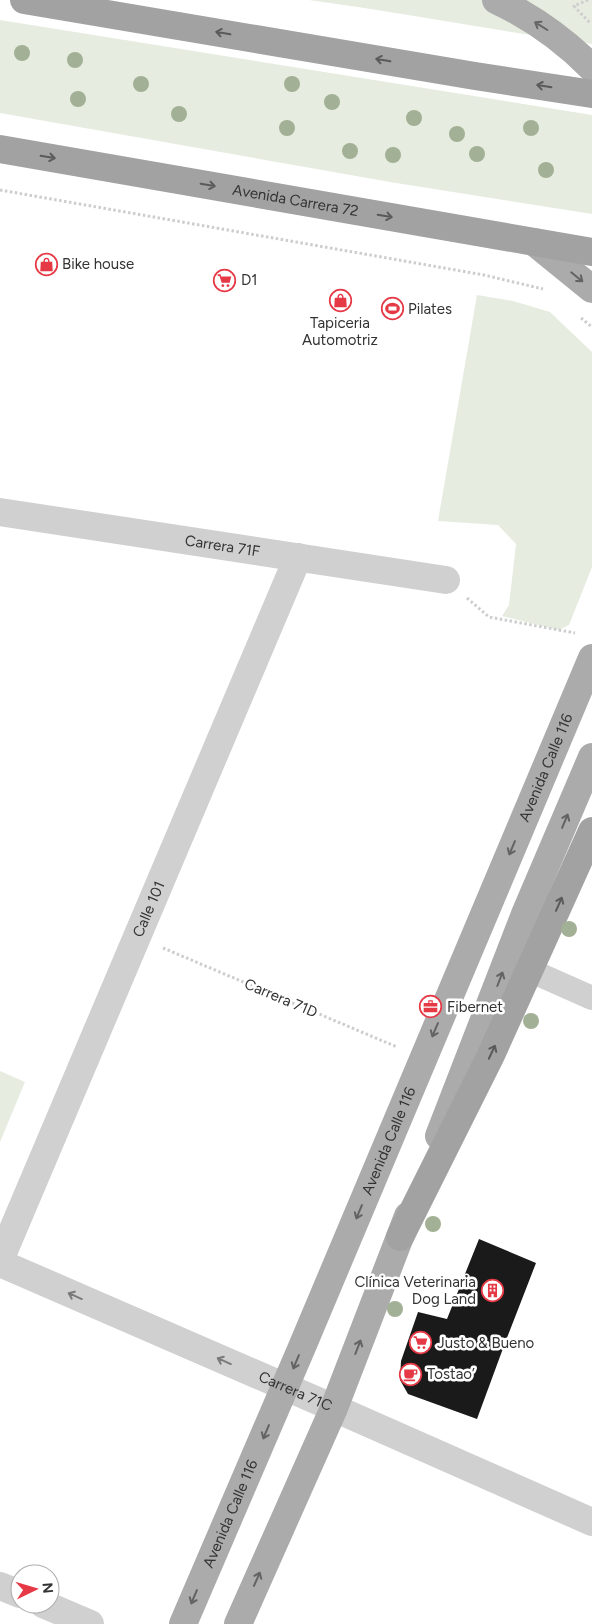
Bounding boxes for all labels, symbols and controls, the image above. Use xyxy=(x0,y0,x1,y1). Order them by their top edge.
one-way arrow xyxy=(535,20,549,30)
one-way arrow xyxy=(216,28,232,38)
one-way arrow xyxy=(376,55,392,65)
one-way arrow xyxy=(536,81,552,91)
one-way arrow xyxy=(40,153,56,163)
one-way arrow xyxy=(200,181,216,191)
street label: Avenida Carrera 72 xyxy=(231,181,360,220)
one-way arrow xyxy=(377,212,393,222)
shop icon: Bike house xyxy=(34,252,58,276)
place label: Bike house xyxy=(62,255,134,273)
supermarket icon: D1 xyxy=(213,268,237,292)
place label: D1 xyxy=(241,271,258,289)
one-way arrow xyxy=(570,271,583,282)
shop icon: Tapiceria Automotriz xyxy=(328,288,352,312)
sports icon: Pilates xyxy=(380,297,404,321)
place label: Pilates xyxy=(408,300,452,318)
place label: Tapiceria Automotriz xyxy=(302,314,378,349)
street label: Carrera 71F xyxy=(184,531,261,561)
street label: Avenida Calle 116 xyxy=(515,710,577,825)
one-way arrow xyxy=(561,814,570,829)
one-way arrow xyxy=(507,840,516,855)
street label: Calle 101 xyxy=(129,879,169,940)
one-way arrow xyxy=(555,897,565,912)
one-way arrow xyxy=(496,972,505,987)
street label: Carrera 71D xyxy=(242,975,320,1021)
office icon: Fibernet xyxy=(419,995,443,1019)
place label: Fibernet xyxy=(447,998,503,1016)
one-way arrow xyxy=(430,1022,440,1037)
one-way arrow xyxy=(488,1045,498,1060)
street label: Avenida Calle 116 xyxy=(358,1084,420,1198)
one-way arrow xyxy=(353,1204,363,1219)
place label: Clínica Veterinaria Dog Land xyxy=(355,1273,476,1308)
building icon: Clínica Veterinaria Dog Land xyxy=(480,1279,504,1303)
one-way arrow xyxy=(68,1290,83,1300)
supermarket icon: Justo & Bueno xyxy=(409,1331,433,1355)
place label: Justo & Bueno xyxy=(437,1334,535,1352)
one-way arrow xyxy=(353,1340,363,1355)
one-way arrow xyxy=(290,1354,300,1369)
one-way arrow xyxy=(217,1355,232,1365)
cafe icon: Tostao’ xyxy=(399,1362,423,1386)
place label: Tostao’ xyxy=(427,1365,475,1383)
street label: Carrera 71C xyxy=(256,1367,335,1415)
one-way arrow xyxy=(260,1424,270,1439)
street label: Avenida Calle 116 xyxy=(199,1457,262,1570)
north arrow xyxy=(10,1564,60,1614)
one-way arrow xyxy=(253,1572,263,1587)
text: N xyxy=(39,1582,56,1594)
one-way arrow xyxy=(189,1589,199,1604)

